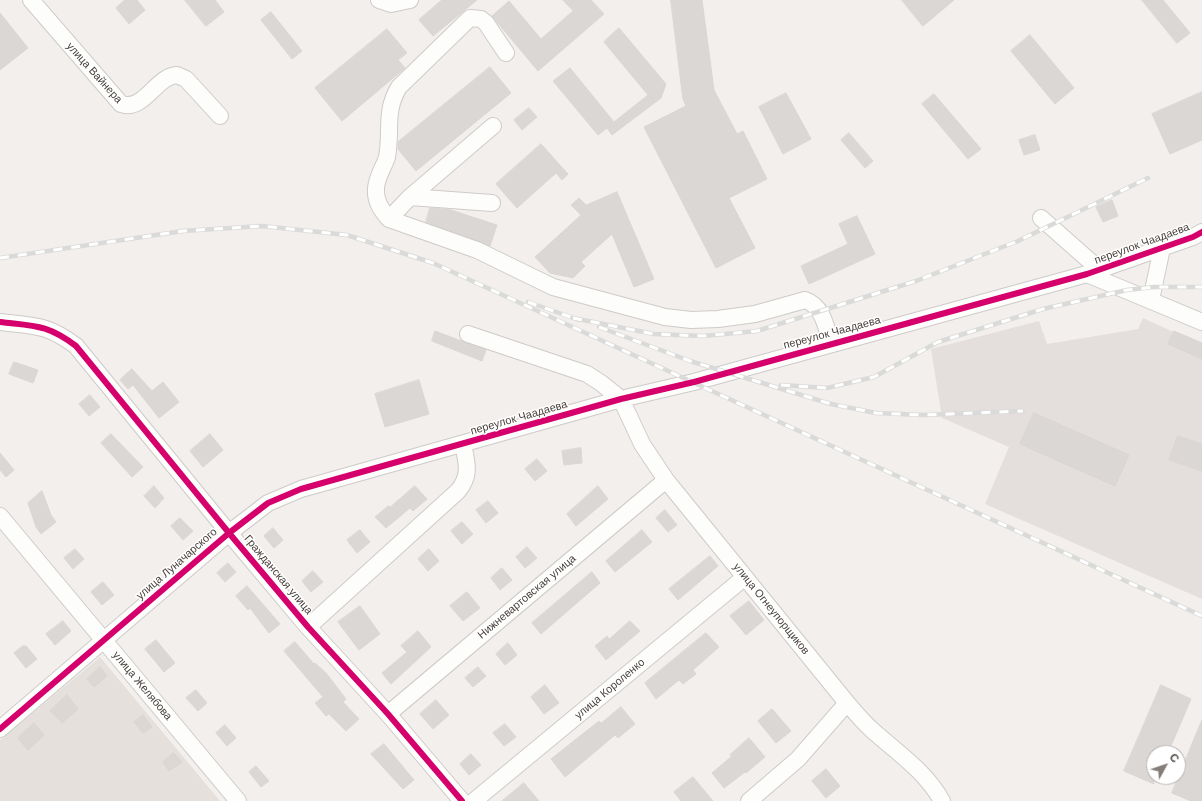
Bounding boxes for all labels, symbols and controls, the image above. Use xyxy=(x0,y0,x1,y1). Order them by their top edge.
street label: улица Вайнера xyxy=(63,40,125,106)
street label: переулок Чаадаева xyxy=(1093,221,1191,267)
street label: переулок Чаадаева xyxy=(782,314,882,352)
street label: переулок Чаадаева xyxy=(469,398,569,438)
street label: улица Луначарского xyxy=(134,525,220,603)
street label: Гражданская улица xyxy=(241,533,315,617)
street label: Нижневартовская улица xyxy=(475,552,579,642)
street label: улица Огнеупорщиков xyxy=(730,561,812,657)
street label: улица Желябова xyxy=(109,649,175,723)
street label: улица Короленко xyxy=(572,656,648,722)
north arrow xyxy=(1146,745,1186,785)
text: С xyxy=(1167,751,1182,765)

